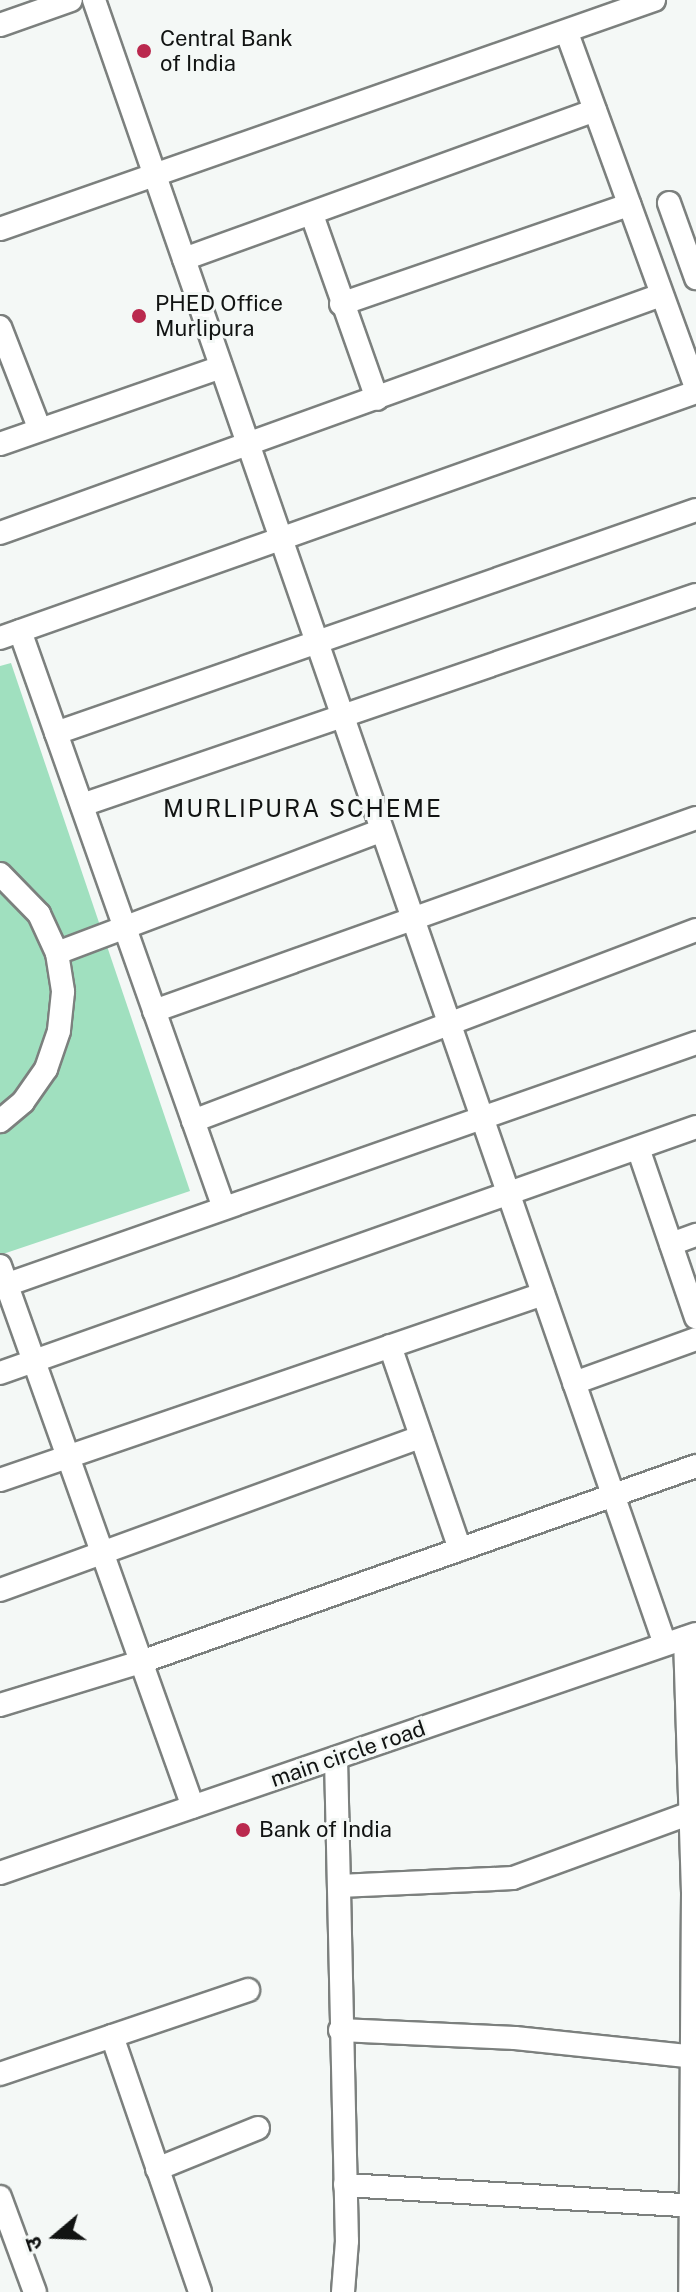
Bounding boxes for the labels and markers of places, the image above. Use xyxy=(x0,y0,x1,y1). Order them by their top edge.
place label: Central Bank of India xyxy=(160,25,293,76)
marker: Central Bank of India xyxy=(135,42,153,60)
place label: PHED Office Murlipura xyxy=(155,290,283,342)
marker: PHED Office Murlipura xyxy=(130,307,148,325)
place label: Bank of India xyxy=(259,1817,392,1843)
marker: Bank of India xyxy=(234,1821,252,1839)

